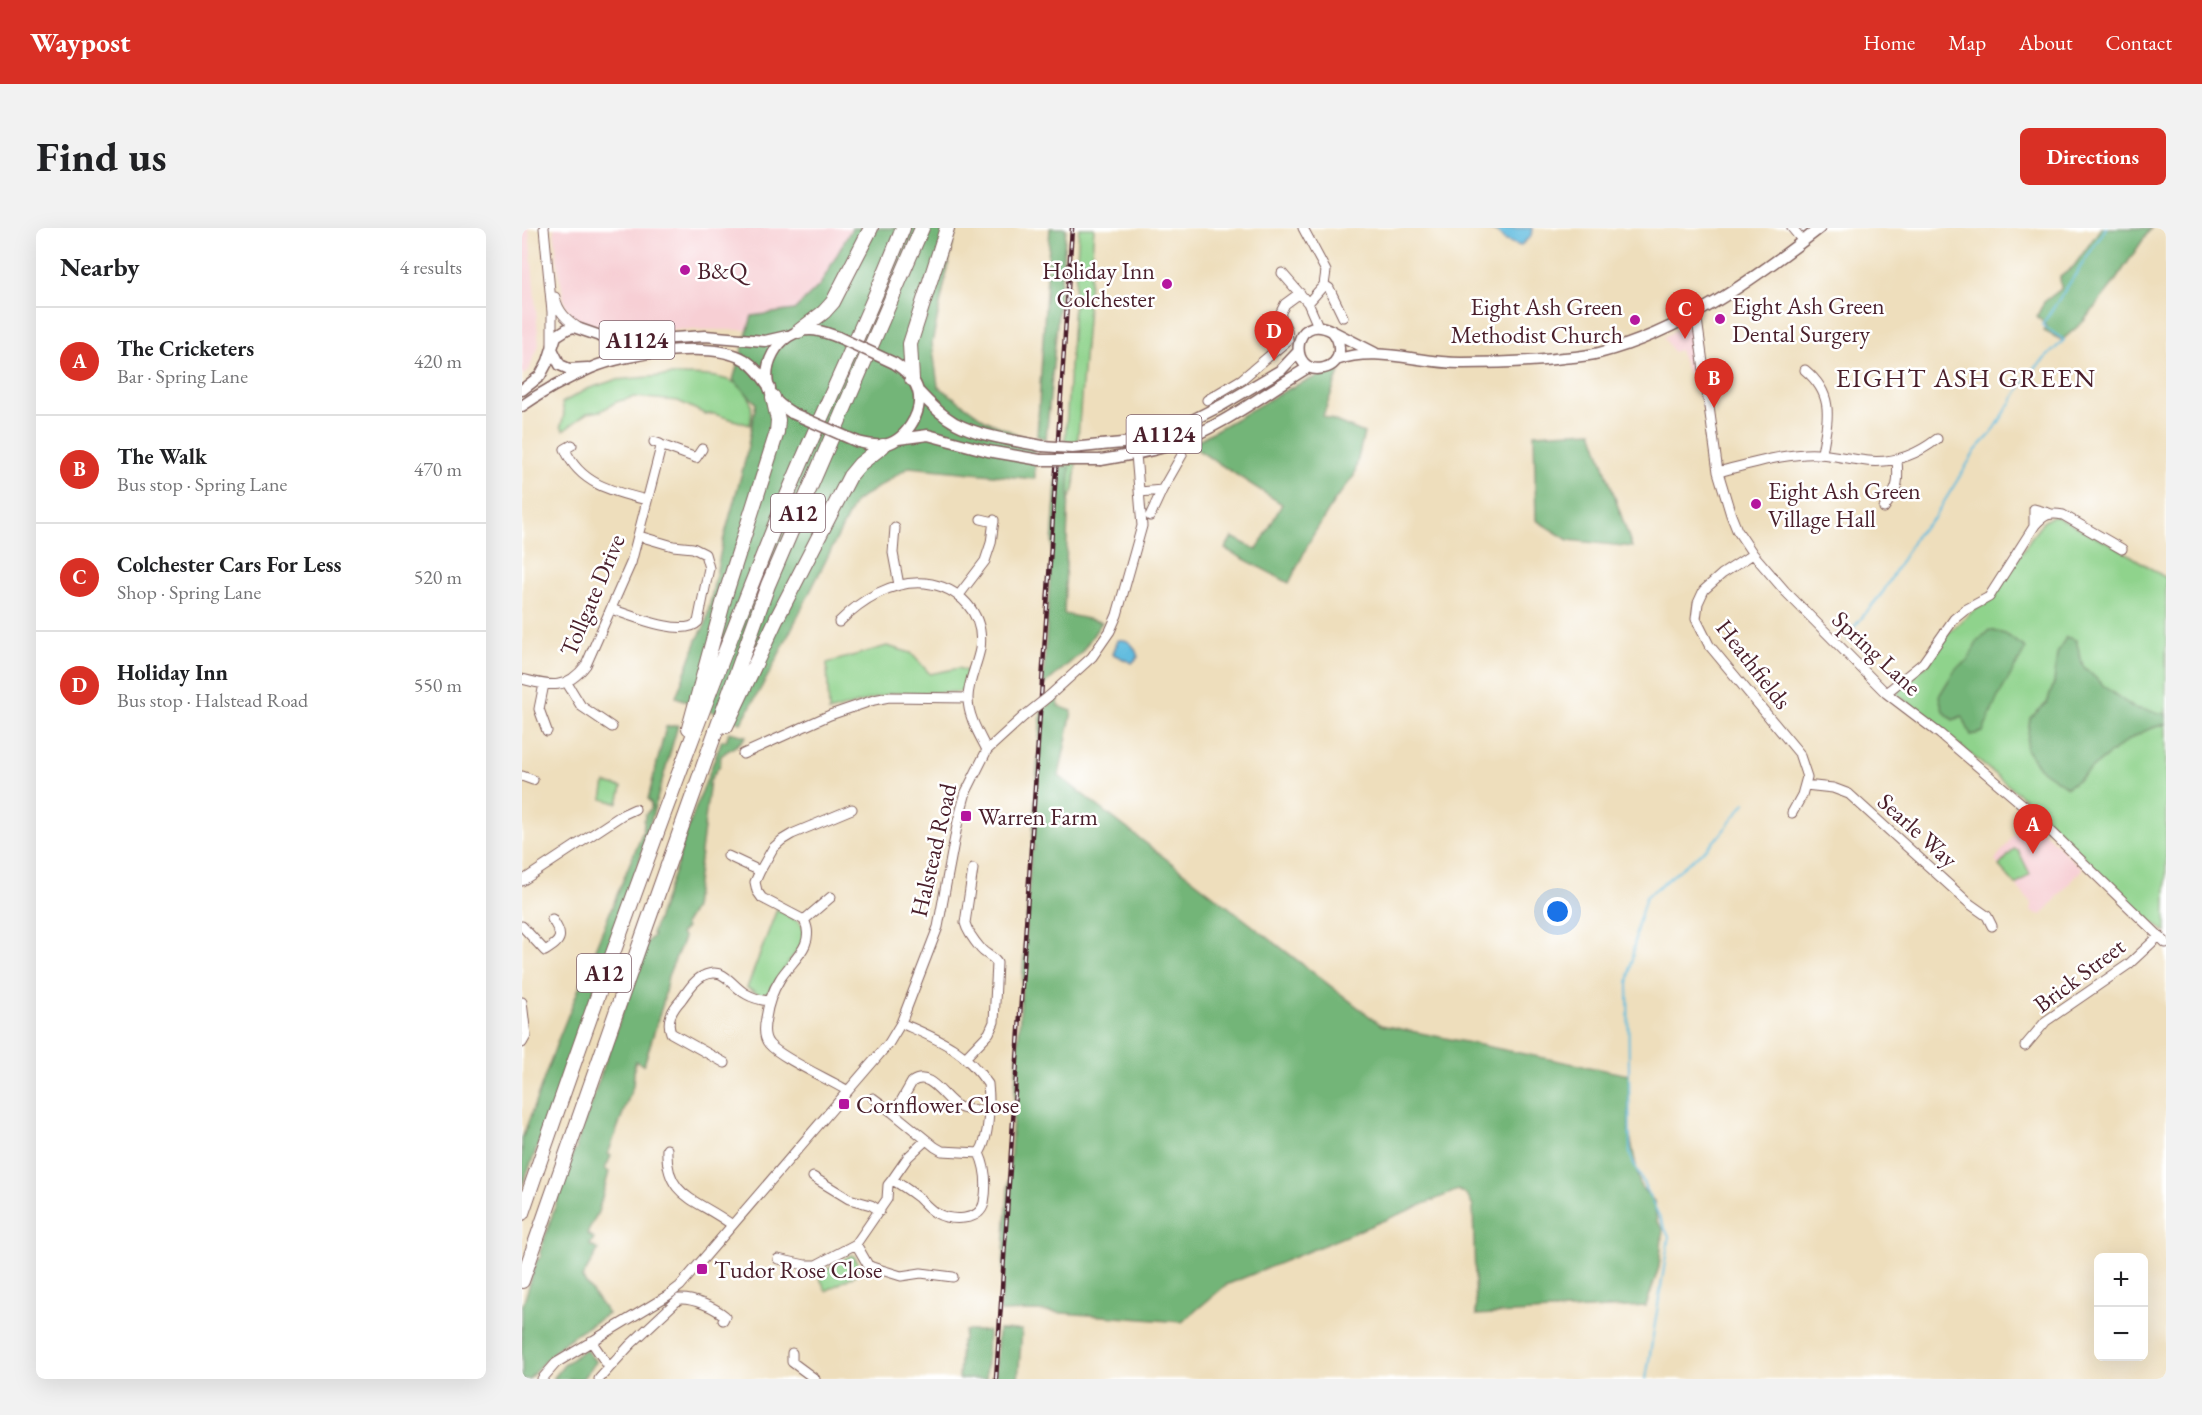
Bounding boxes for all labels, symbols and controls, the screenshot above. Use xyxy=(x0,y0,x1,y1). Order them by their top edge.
text: Waypost xyxy=(30,24,131,60)
text: Home xyxy=(1863,29,1915,56)
text: Map xyxy=(1948,29,1986,56)
text: About xyxy=(2019,29,2072,56)
text: Contact xyxy=(2105,29,2172,56)
button: Directions xyxy=(2020,128,2166,185)
text: Find us xyxy=(36,129,167,184)
text: Nearby xyxy=(60,250,140,284)
text: 4 results xyxy=(399,254,462,280)
place label: B&Q xyxy=(697,255,751,286)
place label: Holiday Inn Colchester xyxy=(1042,255,1155,314)
marker: B&Q xyxy=(678,263,692,277)
marker: Holiday Inn Colchester xyxy=(1160,277,1174,291)
pin: C xyxy=(1666,290,1704,339)
place label: Eight Ash Green Dental Surgery xyxy=(1732,290,1885,349)
place label: Eight Ash Green Methodist Church xyxy=(1450,291,1623,350)
pin: D xyxy=(1254,312,1293,361)
marker: Eight Ash Green Dental Surgery xyxy=(1713,312,1727,326)
marker: Eight Ash Green Methodist Church xyxy=(1628,313,1642,327)
road number: A1124 xyxy=(600,321,674,359)
text: The Cricketers xyxy=(117,334,254,363)
text: A xyxy=(72,348,87,374)
text: 420 m xyxy=(414,348,462,374)
pin: B xyxy=(1694,358,1734,408)
district label: EIGHT ASH GREEN xyxy=(1835,360,2097,395)
text: Bar · Spring Lane xyxy=(117,363,248,389)
road number: A1124 xyxy=(1126,415,1202,453)
text: The Walk xyxy=(117,442,207,471)
text: B xyxy=(73,456,86,482)
text: 470 m xyxy=(414,456,462,482)
text: Bus stop · Spring Lane xyxy=(117,471,287,497)
place label: Eight Ash Green Village Hall xyxy=(1768,475,1921,534)
road number: A12 xyxy=(771,494,825,532)
marker: Eight Ash Green Village Hall xyxy=(1749,497,1763,511)
street label: Tollgate Drive xyxy=(552,529,632,661)
text: Colchester Cars For Less xyxy=(117,550,341,579)
text: C xyxy=(72,564,87,590)
text: 520 m xyxy=(414,564,462,590)
text: Shop · Spring Lane xyxy=(117,579,261,605)
street label: Spring Lane xyxy=(1826,604,1928,702)
street label: Heathfields xyxy=(1709,613,1799,715)
text: Holiday Inn xyxy=(117,658,228,687)
text: D xyxy=(72,672,87,698)
text: 550 m xyxy=(414,672,462,698)
text: Bus stop · Halstead Road xyxy=(117,687,308,713)
street label: Halstead Road xyxy=(903,779,964,920)
street label: Searle Way xyxy=(1871,786,1965,874)
place label: Warren Farm xyxy=(978,801,1098,832)
pin: A xyxy=(2014,804,2052,854)
marker: Warren Farm xyxy=(959,809,973,823)
your location xyxy=(1543,897,1572,926)
street label: Brick Street xyxy=(2027,930,2131,1019)
road number: A12 xyxy=(577,954,631,992)
place label: Cornflower Close xyxy=(856,1089,1019,1120)
marker: Cornflower Close xyxy=(837,1097,851,1111)
map controls xyxy=(2094,1253,2148,1361)
button: + xyxy=(2094,1253,2148,1307)
place label: Tudor Rose Close xyxy=(714,1254,882,1285)
marker: Tudor Rose Close xyxy=(695,1262,709,1276)
button: − xyxy=(2094,1307,2148,1361)

